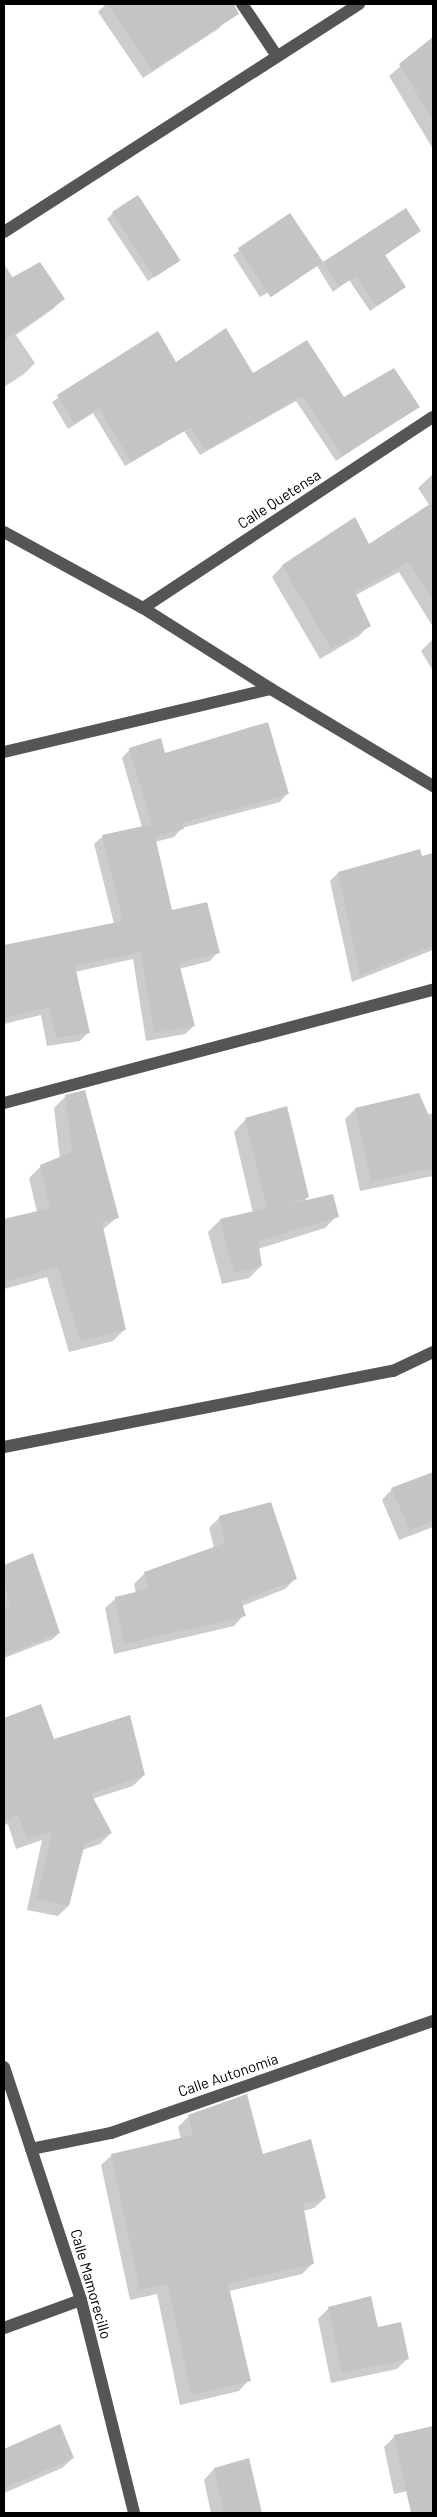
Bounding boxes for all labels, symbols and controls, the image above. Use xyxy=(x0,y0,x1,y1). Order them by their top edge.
street label: Calle Quetensa xyxy=(234,465,324,533)
street label: Calle Autonomía xyxy=(176,2049,280,2101)
street label: Calle Mamorecillo xyxy=(67,2227,115,2341)

